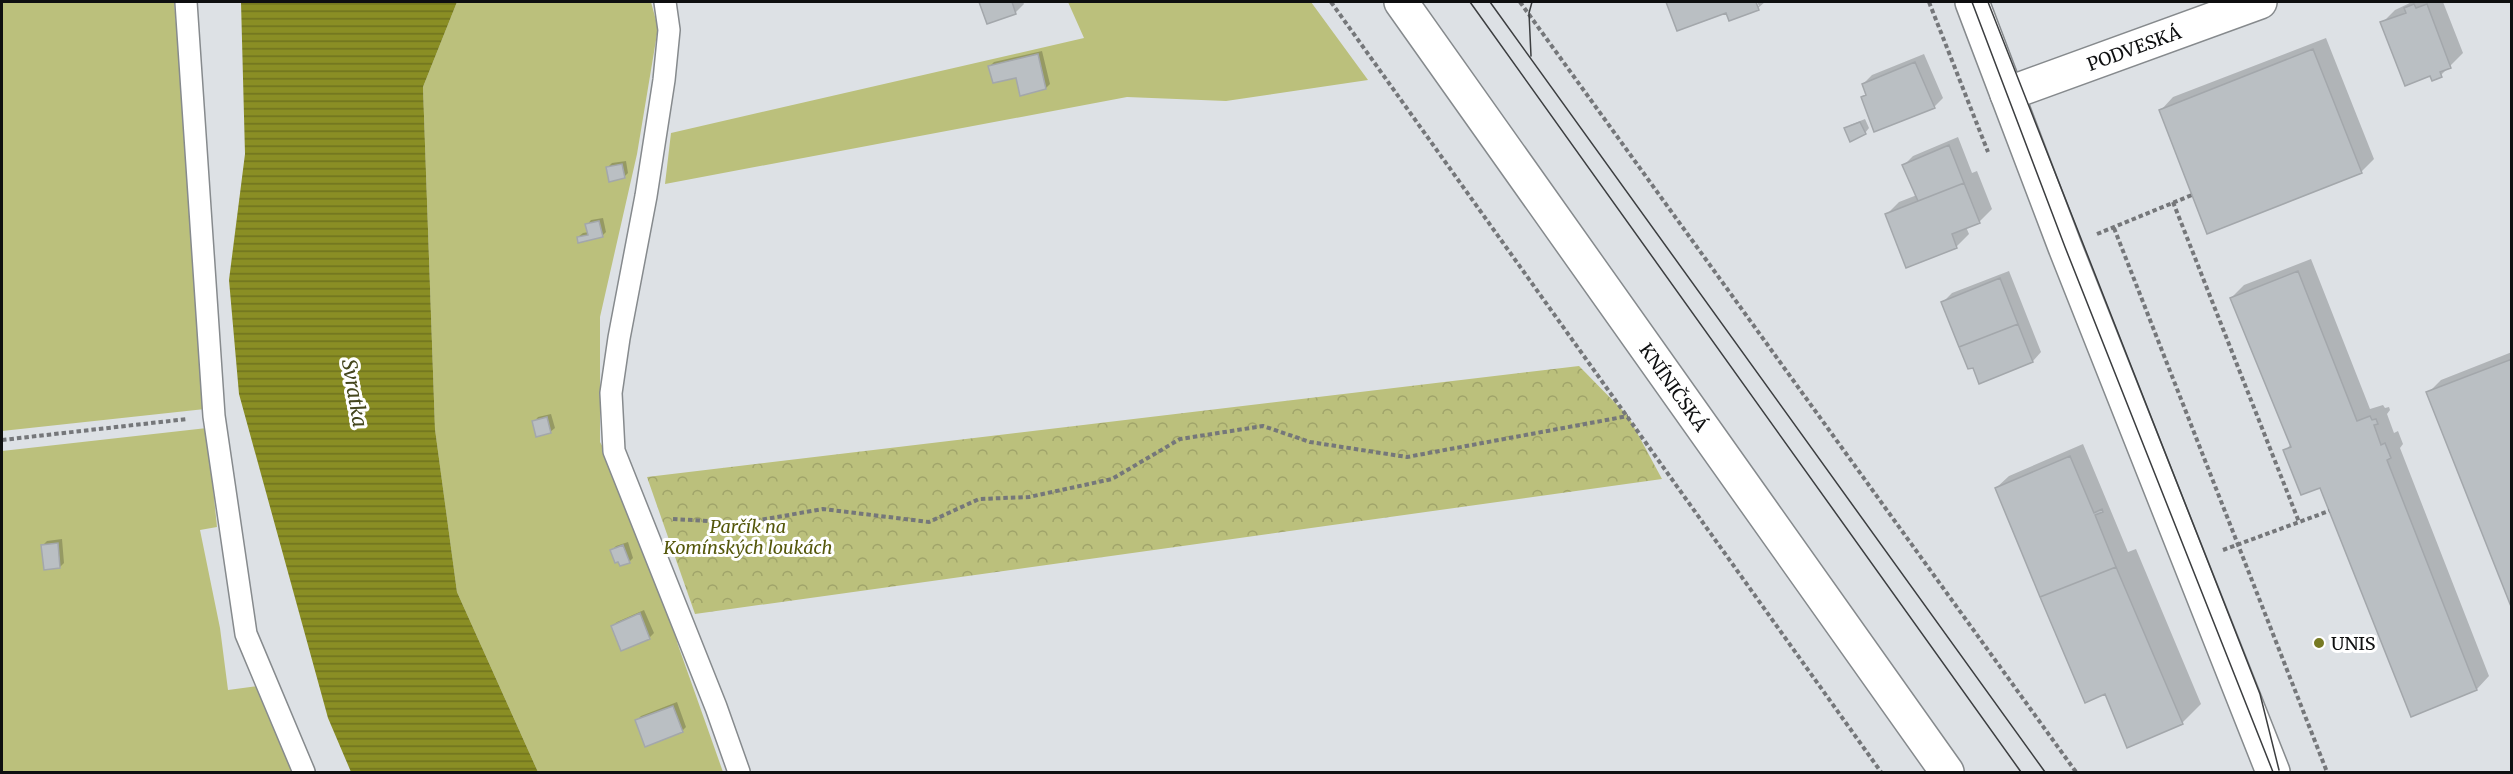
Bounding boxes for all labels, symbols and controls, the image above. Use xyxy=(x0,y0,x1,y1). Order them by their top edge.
street label: PODVESKÁ xyxy=(2084,20,2184,76)
street label: KNÍNIČSKÁ xyxy=(1635,338,1713,436)
water label: Svratka xyxy=(337,357,373,429)
park label: Parčík na Komínských loukách xyxy=(663,515,832,559)
place label: UNIS xyxy=(2331,632,2376,655)
marker: UNIS xyxy=(2312,636,2326,650)

